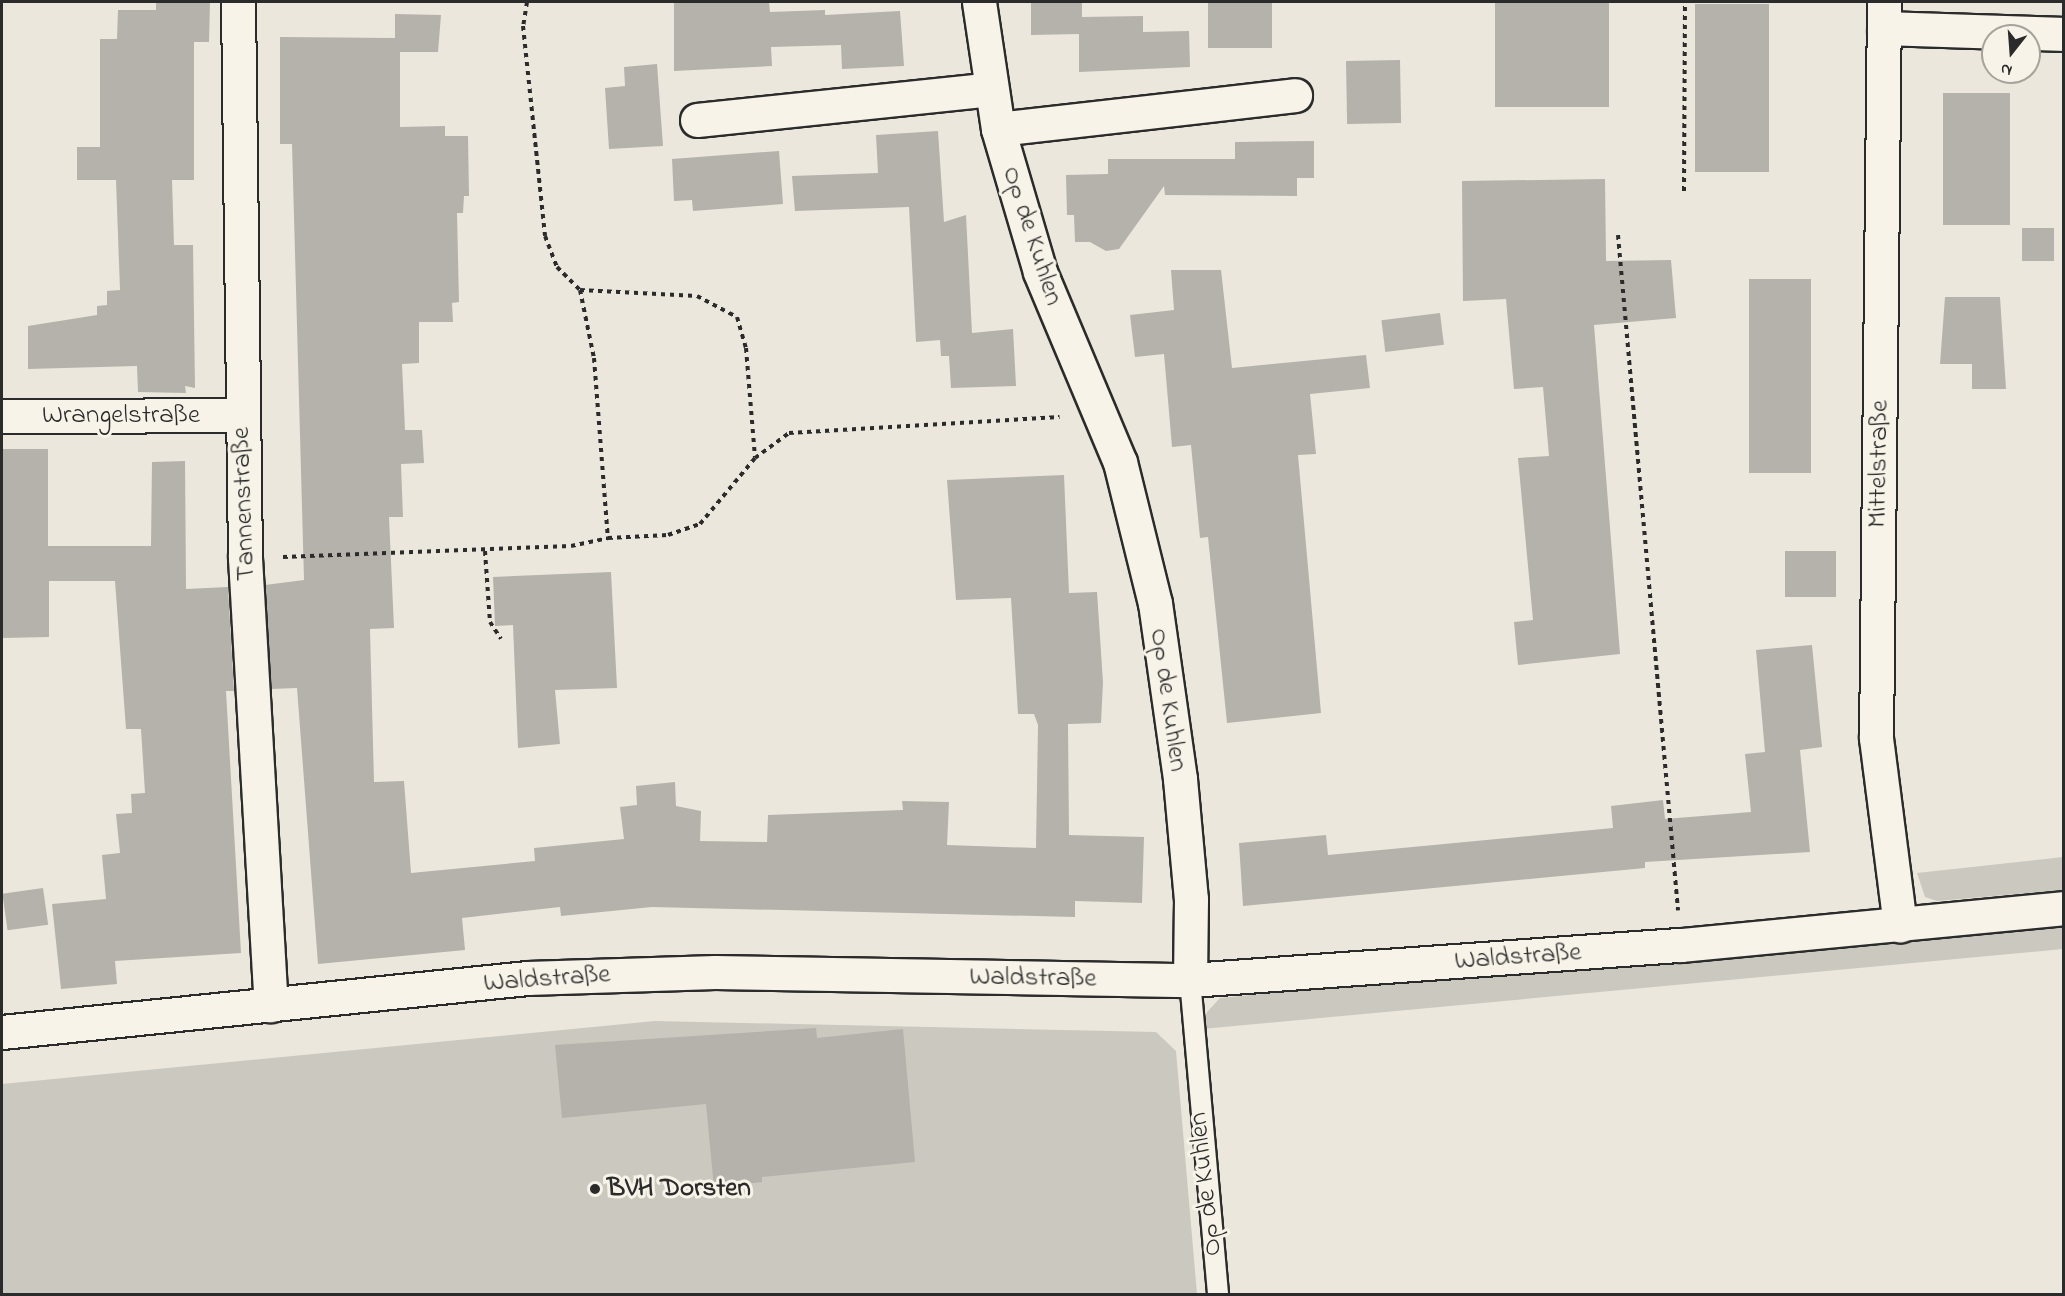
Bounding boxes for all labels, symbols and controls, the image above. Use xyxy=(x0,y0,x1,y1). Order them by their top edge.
north arrow xyxy=(1981,24,2041,84)
text: N xyxy=(1998,56,2015,82)
street label: Op de Kuhlen xyxy=(994,162,1070,310)
street label: Wrangelstraße xyxy=(42,400,200,432)
street label: Mittelstraße xyxy=(1862,400,1896,528)
street label: Tannenstraße xyxy=(225,426,263,582)
street label: Op de Kuhlen xyxy=(1142,626,1194,774)
street label: Waldstraße xyxy=(1453,936,1583,978)
street label: Waldstraße xyxy=(482,958,612,1000)
street label: Waldstraße xyxy=(969,961,1097,995)
street label: Op de Kuhlen xyxy=(1182,1110,1230,1258)
place label: BVH Dorsten xyxy=(607,1173,751,1205)
marker: BVH Dorsten xyxy=(588,1182,602,1196)

